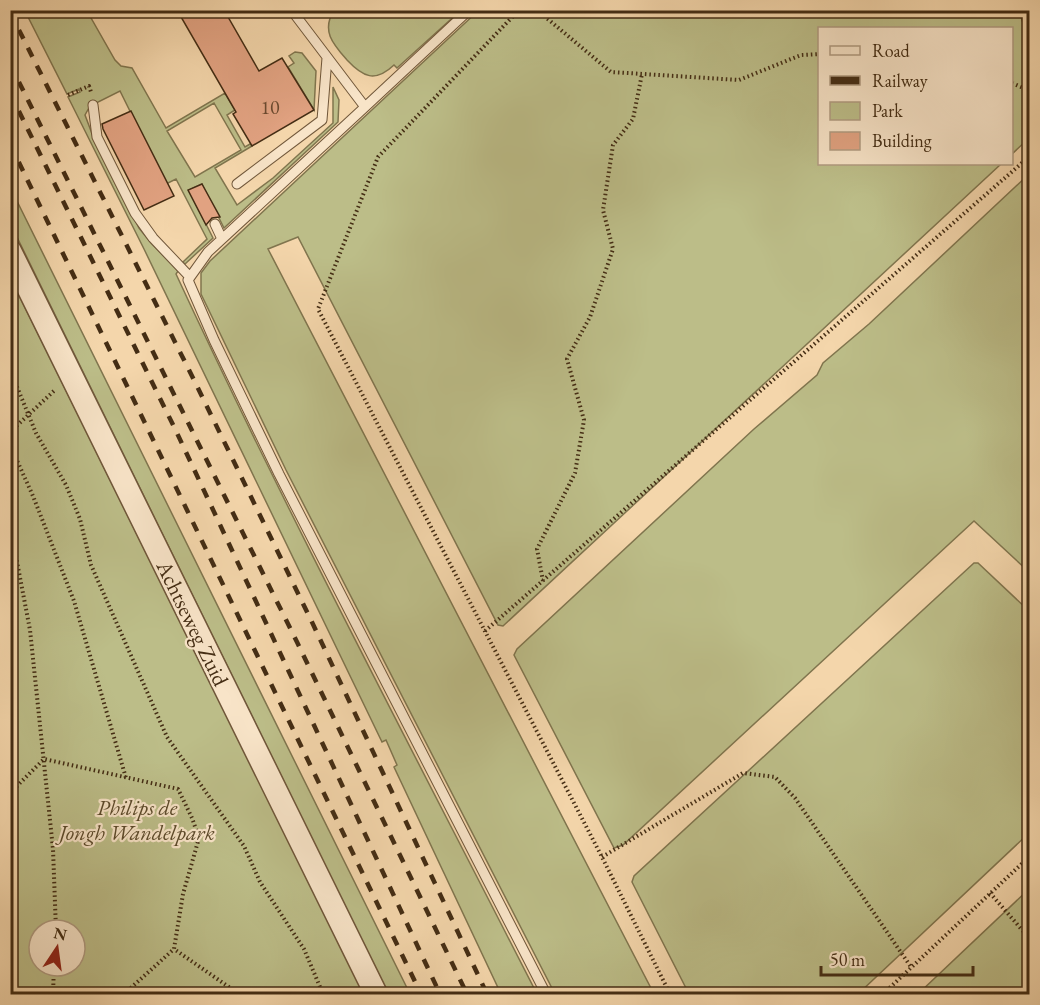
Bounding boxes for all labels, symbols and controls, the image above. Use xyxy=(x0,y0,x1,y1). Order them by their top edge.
legend xyxy=(818,27,1013,165)
text: Road xyxy=(872,39,911,62)
text: Railway xyxy=(872,69,928,92)
house number: 10 xyxy=(260,94,280,120)
text: Park xyxy=(872,99,903,122)
text: Building xyxy=(872,129,932,152)
street label: Achtseweg Zuid xyxy=(149,555,236,692)
park label: Philips de Jongh Wandelpark xyxy=(54,793,215,847)
north arrow xyxy=(27,918,87,978)
text: N xyxy=(52,922,69,946)
scale bar xyxy=(821,939,972,977)
text: 50 m xyxy=(830,948,865,971)

